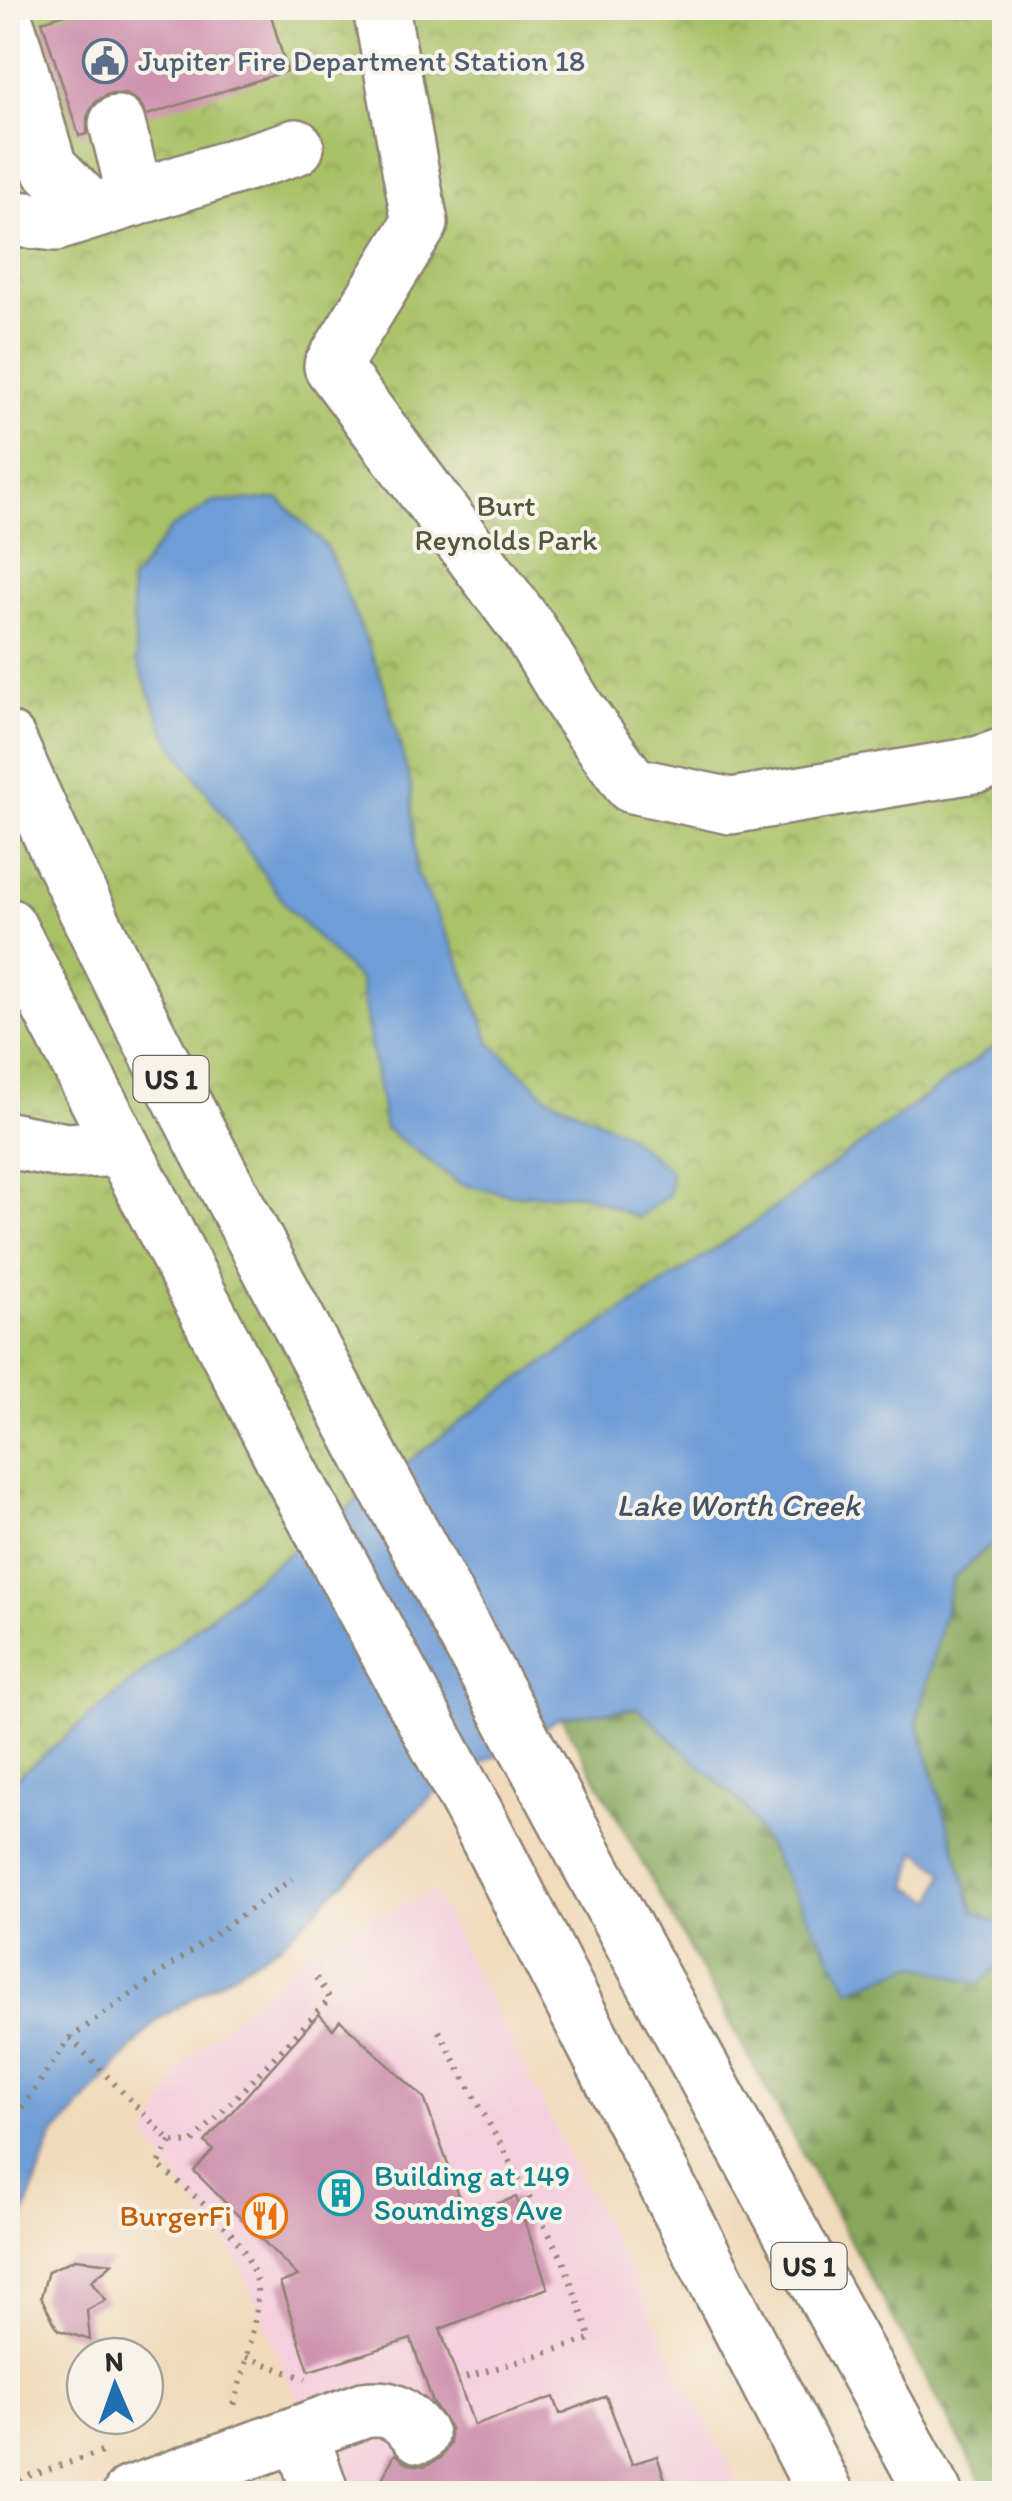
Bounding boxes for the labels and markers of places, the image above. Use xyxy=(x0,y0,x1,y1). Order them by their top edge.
public building icon: Jupiter Fire Department Station 18 xyxy=(82,38,128,84)
place label: Jupiter Fire Department Station 18 xyxy=(138,42,585,79)
place label: Building at 149 Soundings Ave xyxy=(374,2157,570,2228)
building icon: Building at 149 Soundings Ave xyxy=(318,2170,364,2216)
restaurant icon: BurgerFi xyxy=(242,2193,288,2239)
place label: BurgerFi xyxy=(120,2197,232,2234)

